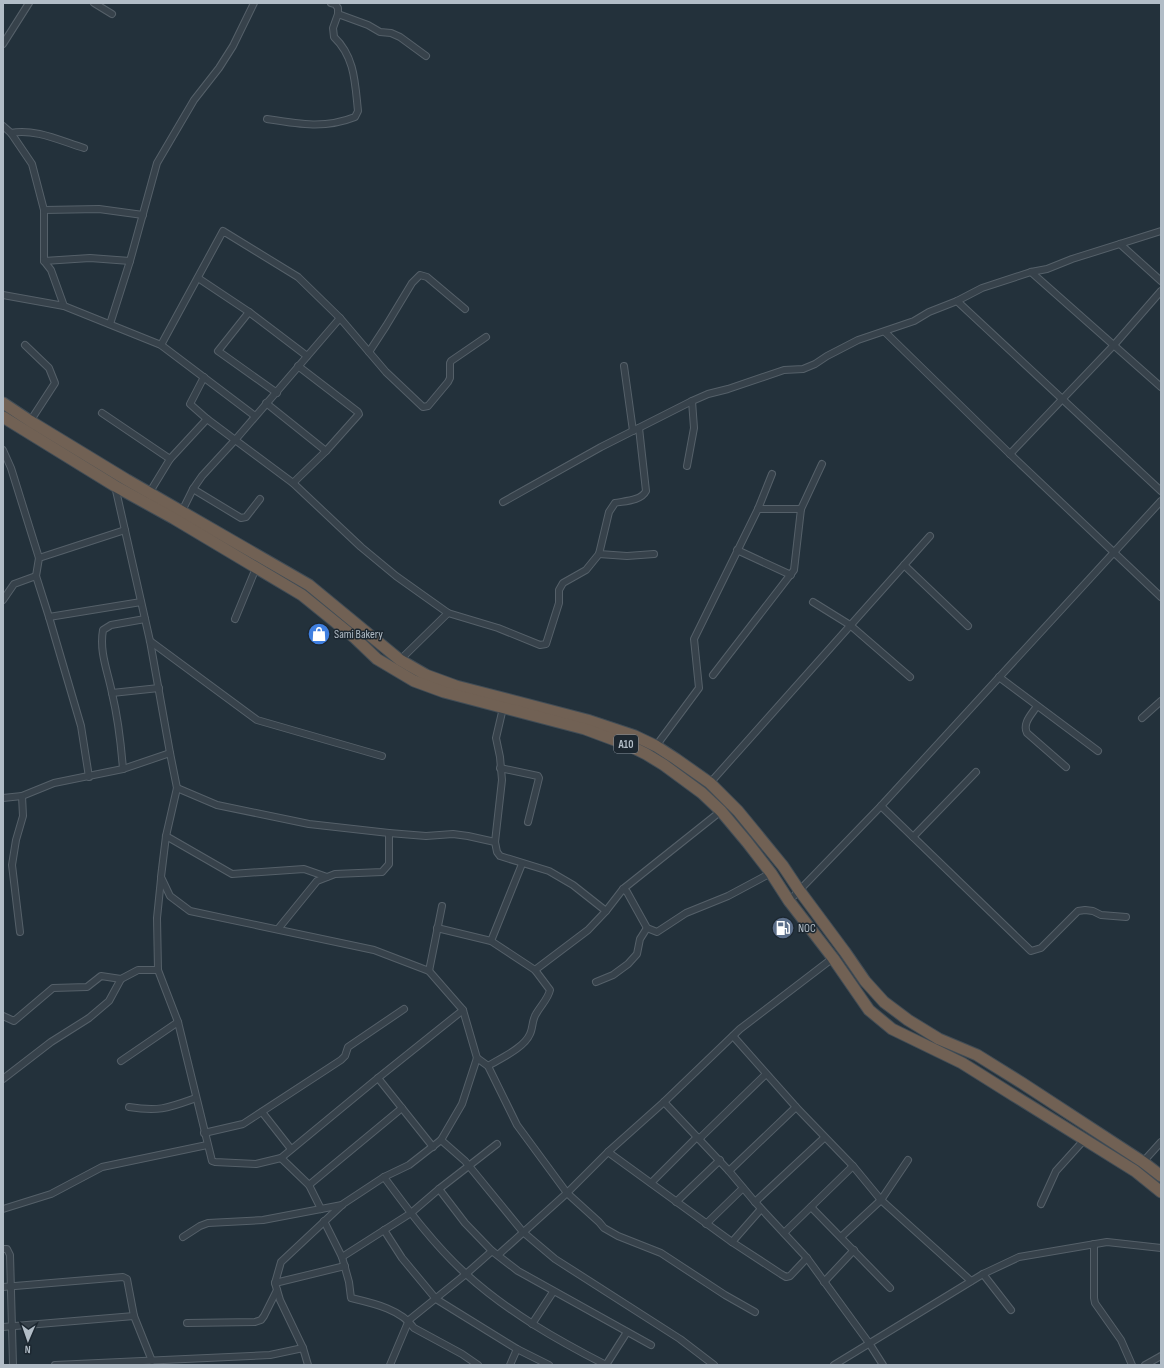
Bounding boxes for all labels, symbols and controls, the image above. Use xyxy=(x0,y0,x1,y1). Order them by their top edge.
shop icon: Sami Bakery xyxy=(306,621,332,647)
place label: Sami Bakery xyxy=(334,627,383,642)
road number: A10 xyxy=(614,735,638,753)
fuel station icon: NOC xyxy=(770,915,796,941)
place label: NOC xyxy=(798,921,816,936)
north arrow xyxy=(8,1320,48,1360)
text: N xyxy=(24,1343,31,1356)

